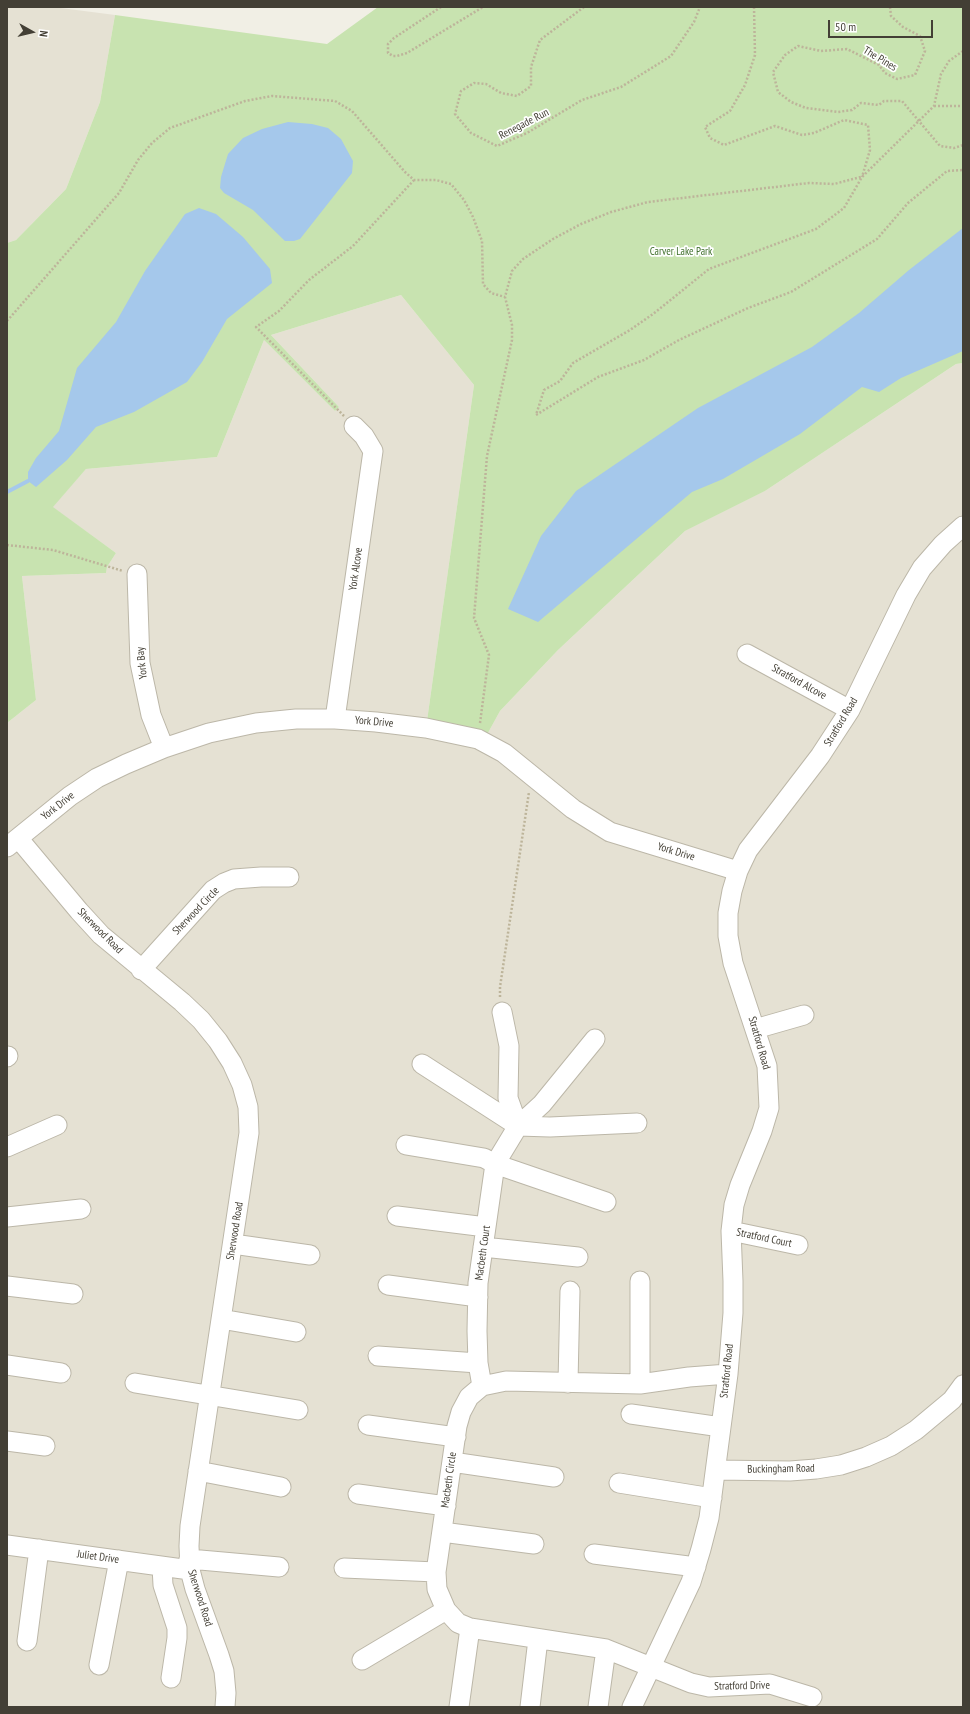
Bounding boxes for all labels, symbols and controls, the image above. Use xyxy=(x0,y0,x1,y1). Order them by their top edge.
north arrow xyxy=(12,12,52,52)
scale bar xyxy=(830,12,935,38)
text: 50 m xyxy=(835,19,856,34)
text: N xyxy=(37,30,51,38)
street label: The Pines xyxy=(861,44,899,74)
street label: Renegade Run xyxy=(497,106,551,142)
park label: Carver Lake Park xyxy=(650,245,712,259)
street label: York Alcove xyxy=(346,547,366,591)
street label: York Bay xyxy=(134,646,150,680)
street label: Stratford Alcove xyxy=(769,662,829,702)
street label: Stratford Road xyxy=(821,695,861,749)
street label: York Drive xyxy=(354,714,394,730)
street label: York Drive xyxy=(39,789,77,823)
street label: York Drive xyxy=(656,840,696,864)
street label: Sherwood Circle xyxy=(170,884,222,938)
street label: Sherwood Road xyxy=(75,906,125,956)
street label: Stratford Road xyxy=(745,1015,773,1071)
street label: Sherwood Road xyxy=(224,1201,246,1261)
street label: Macbeth Court xyxy=(473,1225,493,1281)
street label: Stratford Court xyxy=(735,1226,793,1250)
street label: Stratford Road xyxy=(718,1343,736,1399)
street label: Macbeth Circle xyxy=(439,1451,459,1509)
street label: Buckingham Road xyxy=(747,1462,815,1476)
street label: Juliet Drive xyxy=(76,1548,120,1566)
street label: Sherwood Road xyxy=(185,1568,215,1628)
street label: Stratford Drive xyxy=(714,1679,770,1693)

